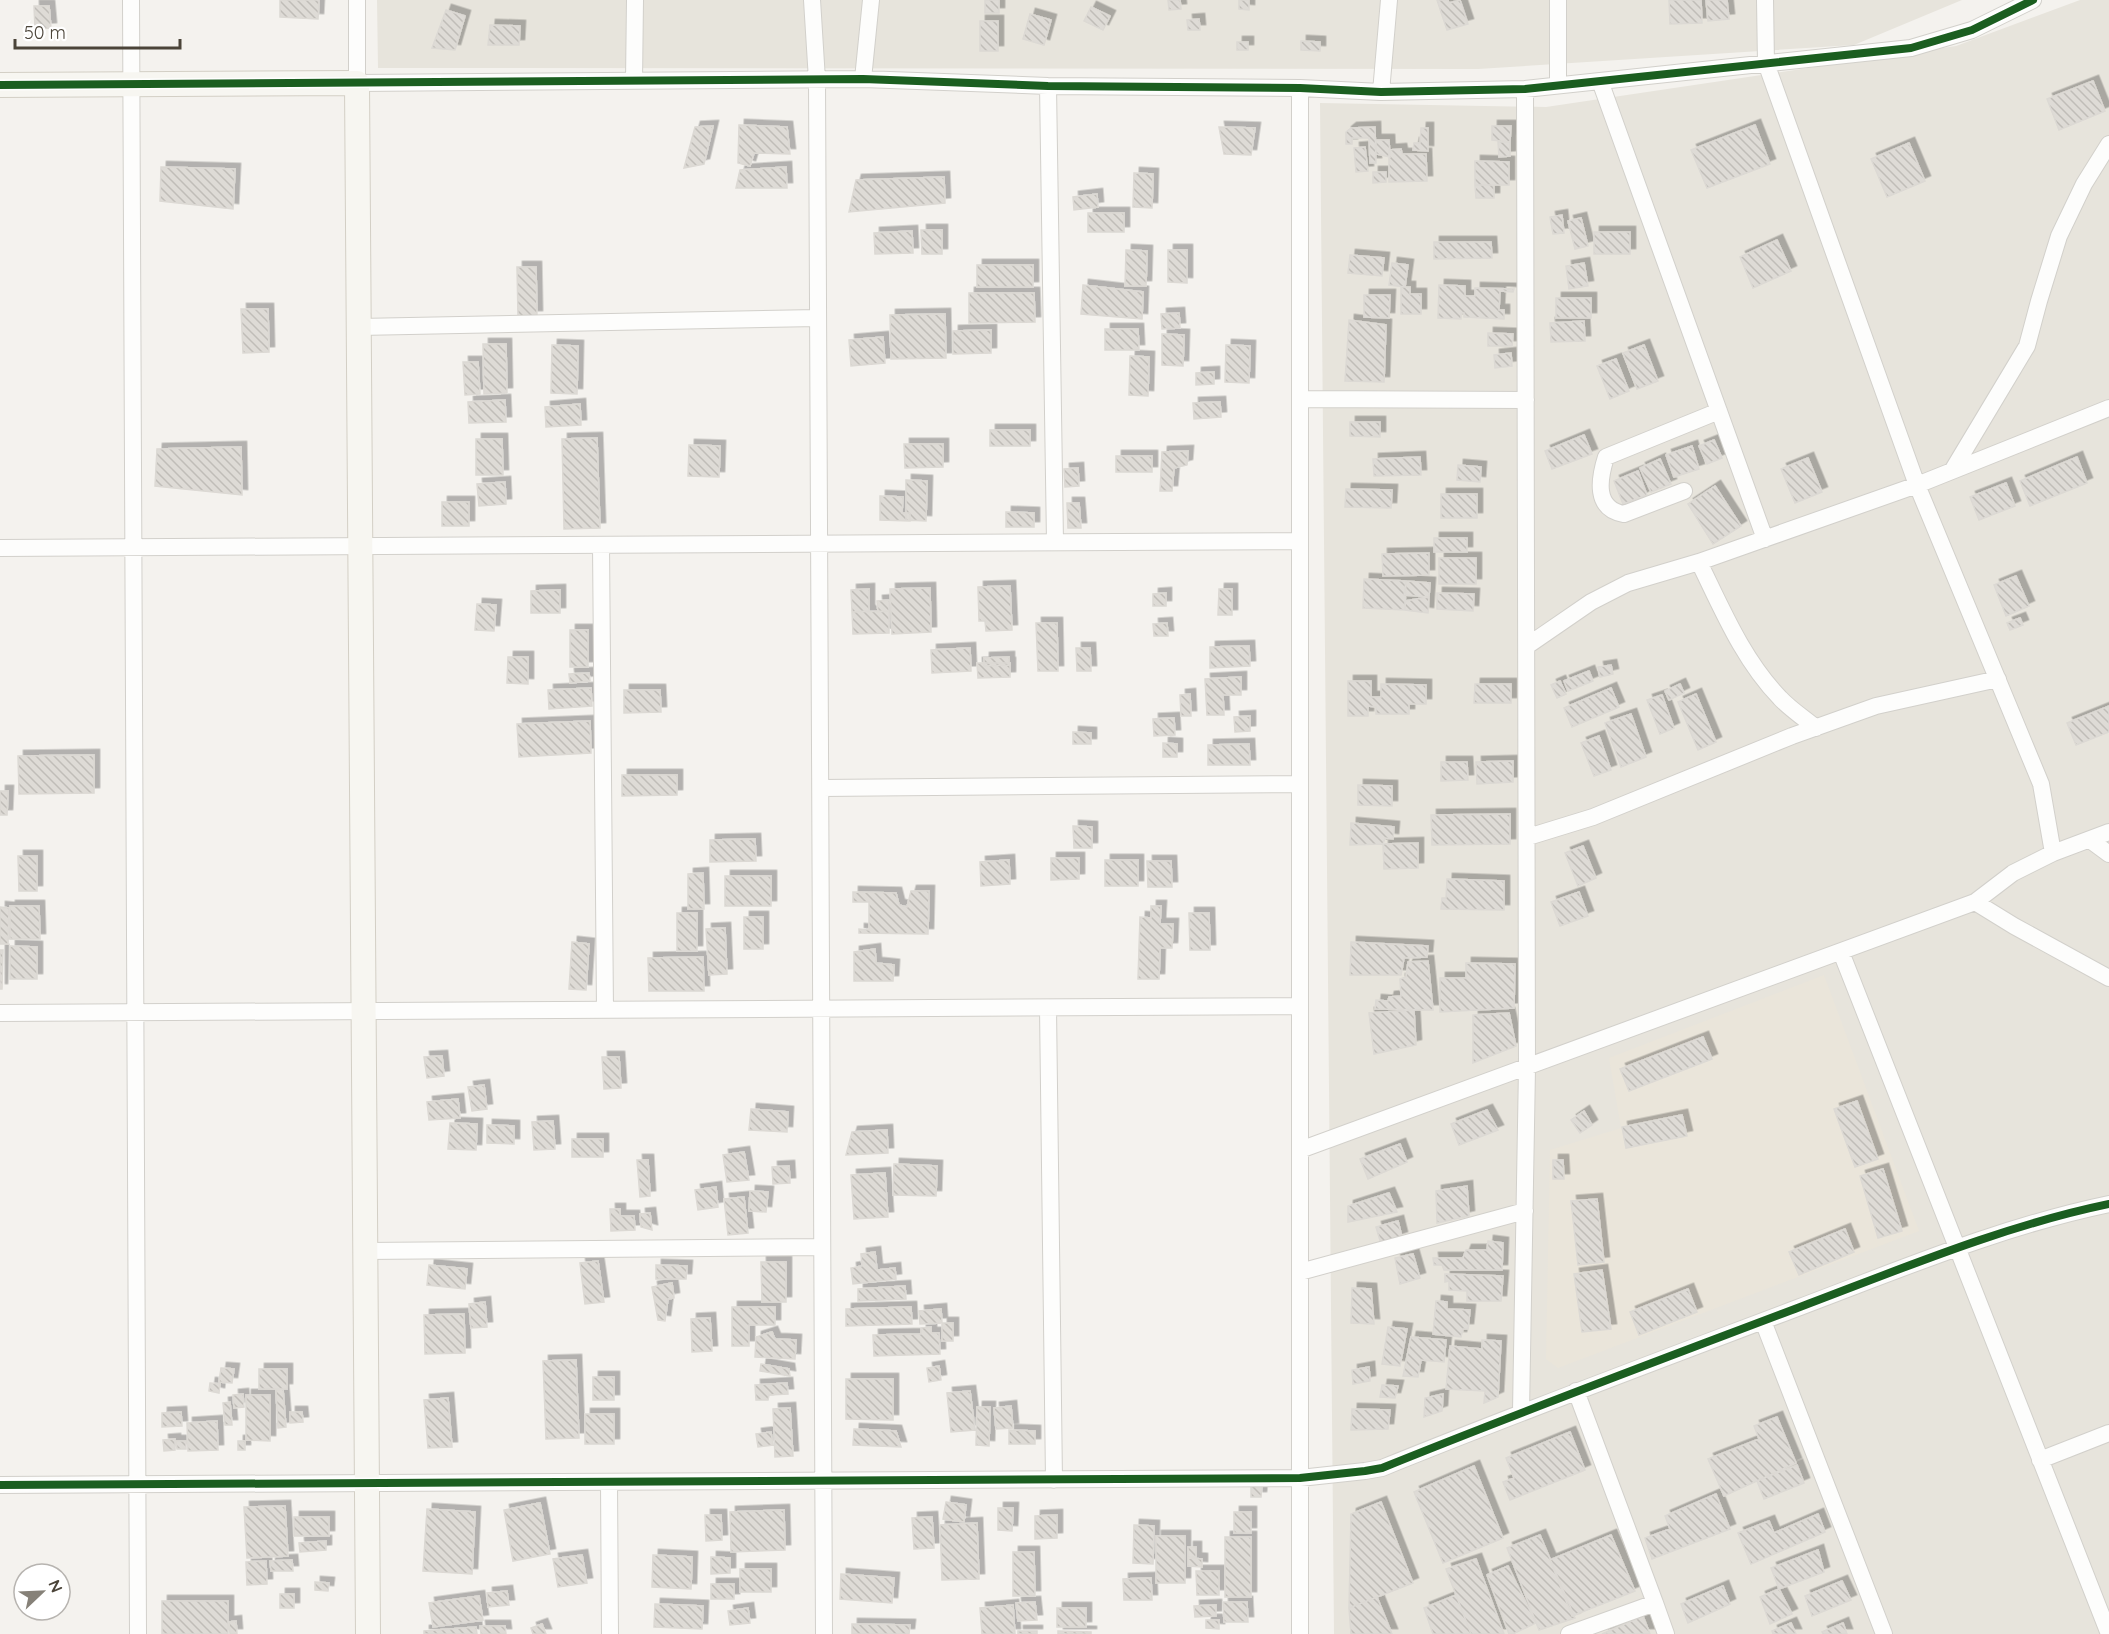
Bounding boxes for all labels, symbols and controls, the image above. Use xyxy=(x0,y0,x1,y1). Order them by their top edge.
scale bar xyxy=(15,12,180,50)
text: 50 m xyxy=(24,21,66,44)
north arrow xyxy=(12,1562,72,1622)
text: N xyxy=(44,1577,67,1595)

